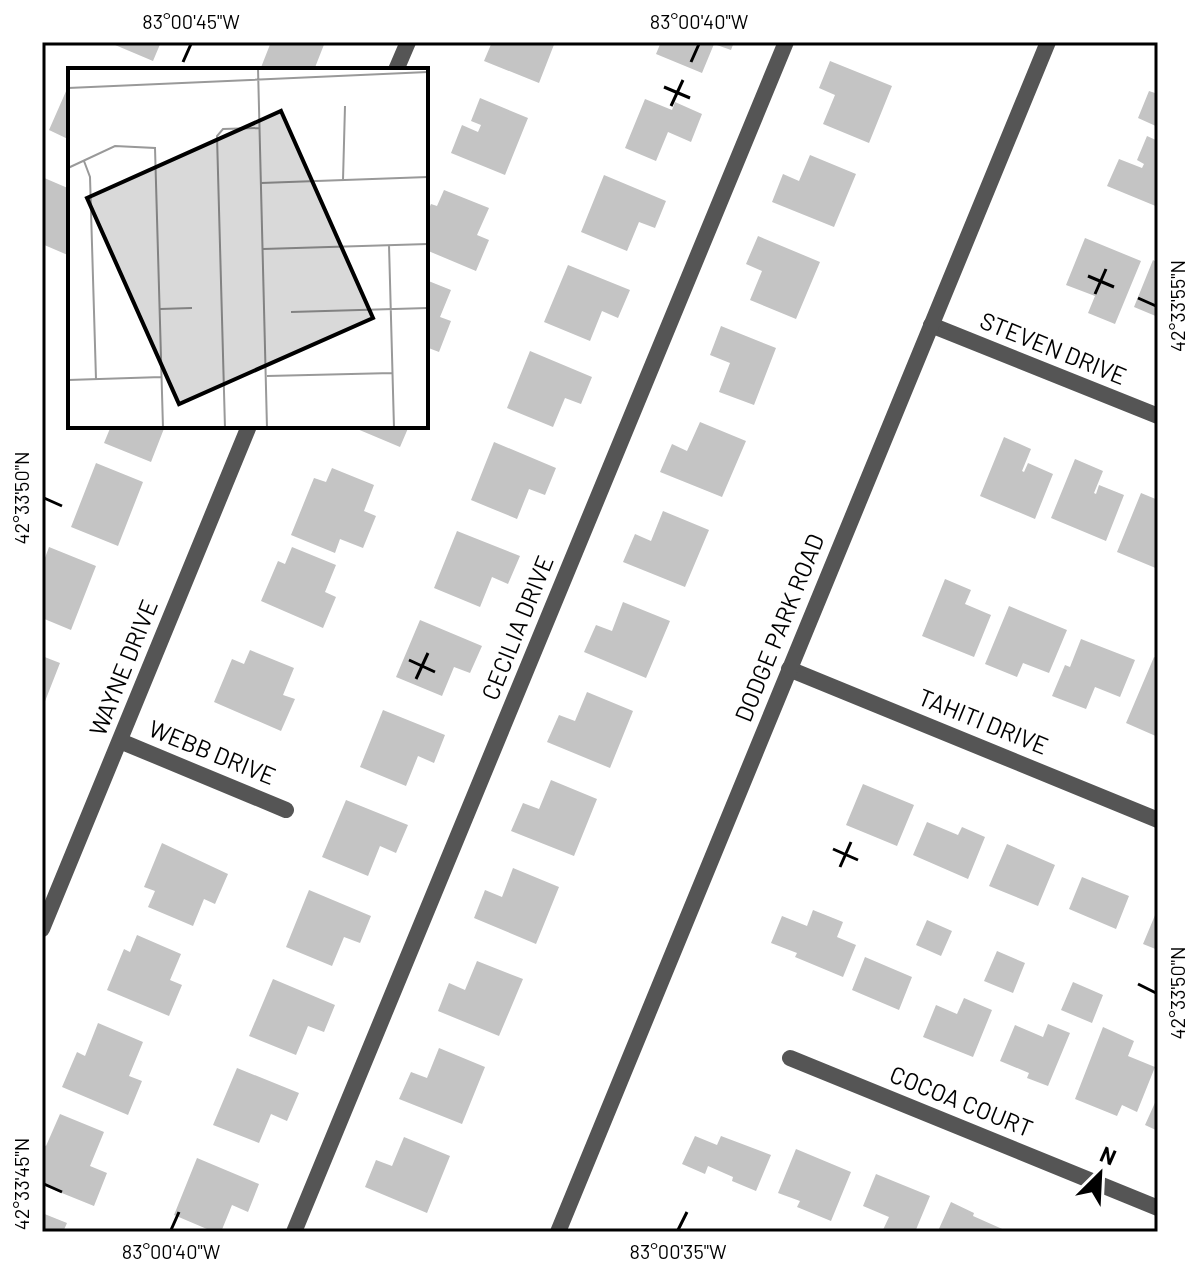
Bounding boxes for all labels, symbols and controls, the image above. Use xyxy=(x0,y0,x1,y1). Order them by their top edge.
text: 83°00'45"W xyxy=(142,9,240,33)
text: 83°00'40"W xyxy=(650,9,749,33)
inset map xyxy=(68,68,428,428)
text: 42°33'55"N xyxy=(1165,260,1189,352)
street label: STEVEN DRIVE xyxy=(976,305,1131,390)
text: 42°33'50"N xyxy=(9,452,33,544)
street label: DODGE PARK ROAD xyxy=(728,529,829,726)
street label: CECILIA DRIVE xyxy=(474,551,559,704)
street label: WAYNE DRIVE xyxy=(82,595,163,740)
street label: TAHITI DRIVE xyxy=(914,681,1053,760)
street label: WEBB DRIVE xyxy=(145,713,280,790)
text: 42°33'50"N xyxy=(1165,947,1189,1039)
street label: COCOA COURT xyxy=(886,1059,1037,1142)
north arrow xyxy=(1060,1134,1140,1214)
text: 42°33'45"N xyxy=(9,1138,33,1230)
text: N xyxy=(1097,1140,1121,1170)
text: 83°00'40"W xyxy=(122,1239,221,1263)
text: 83°00'35"W xyxy=(630,1239,727,1263)

